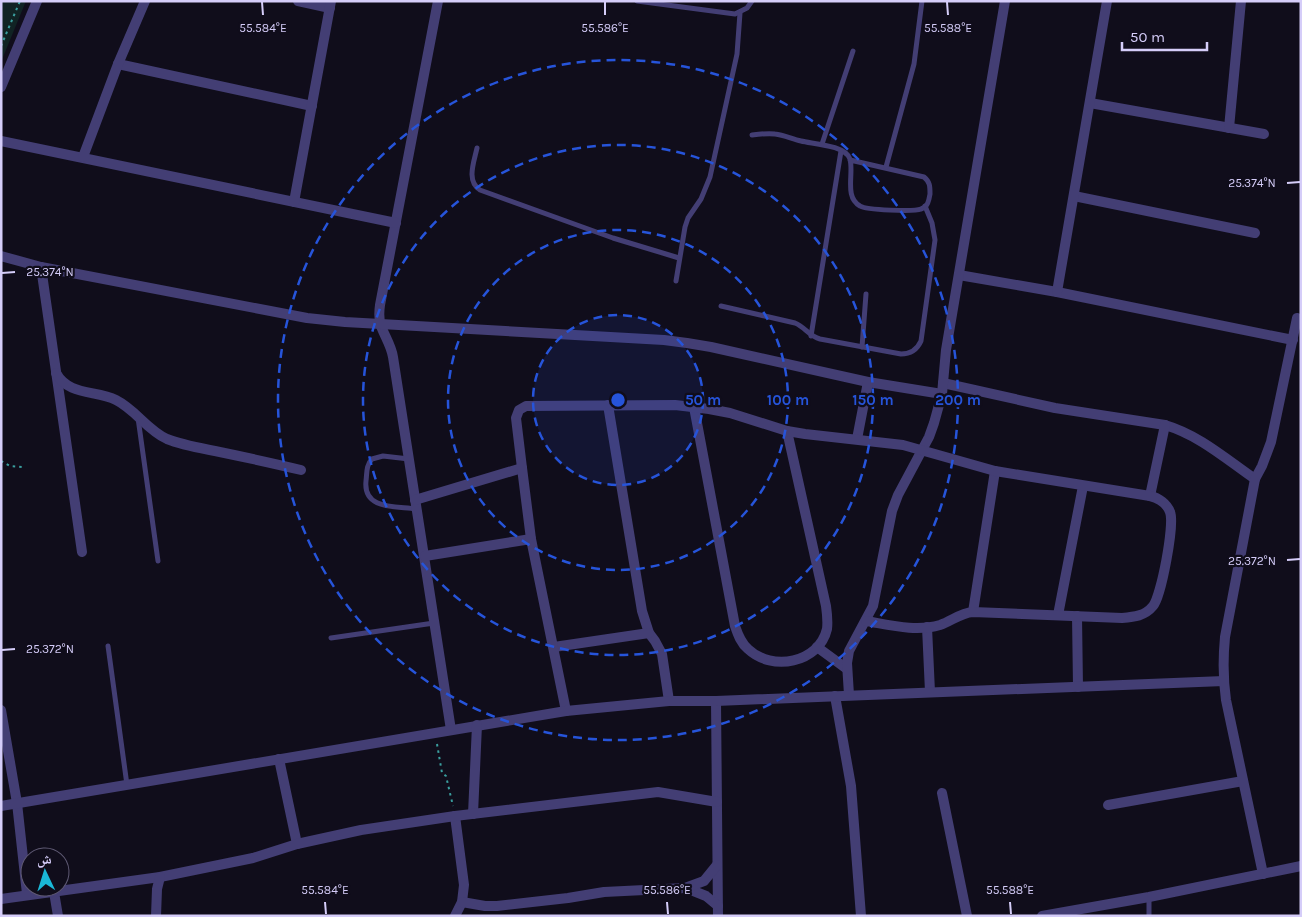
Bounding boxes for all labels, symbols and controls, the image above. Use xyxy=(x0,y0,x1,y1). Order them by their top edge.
scale bar xyxy=(1122,20,1207,52)
text: 55.584°E xyxy=(239,21,287,35)
text: 55.586°E xyxy=(581,21,629,35)
text: 55.588°E xyxy=(924,21,972,35)
text: 50 m xyxy=(1130,28,1165,46)
text: 25.374°N xyxy=(1228,176,1276,190)
text: 25.374°N xyxy=(26,265,74,279)
centre of rings xyxy=(609,391,627,409)
text: 50 m xyxy=(685,391,721,409)
text: 100 m xyxy=(767,391,809,409)
text: 150 m xyxy=(852,391,894,409)
text: 200 m xyxy=(935,391,981,409)
text: 25.372°N xyxy=(1228,554,1276,568)
text: 25.372°N xyxy=(26,642,74,656)
north arrow xyxy=(20,847,70,897)
text: ش xyxy=(36,851,52,869)
text: 55.584°E xyxy=(301,883,349,897)
text: 55.586°E xyxy=(643,883,691,897)
text: 55.588°E xyxy=(986,883,1034,897)

